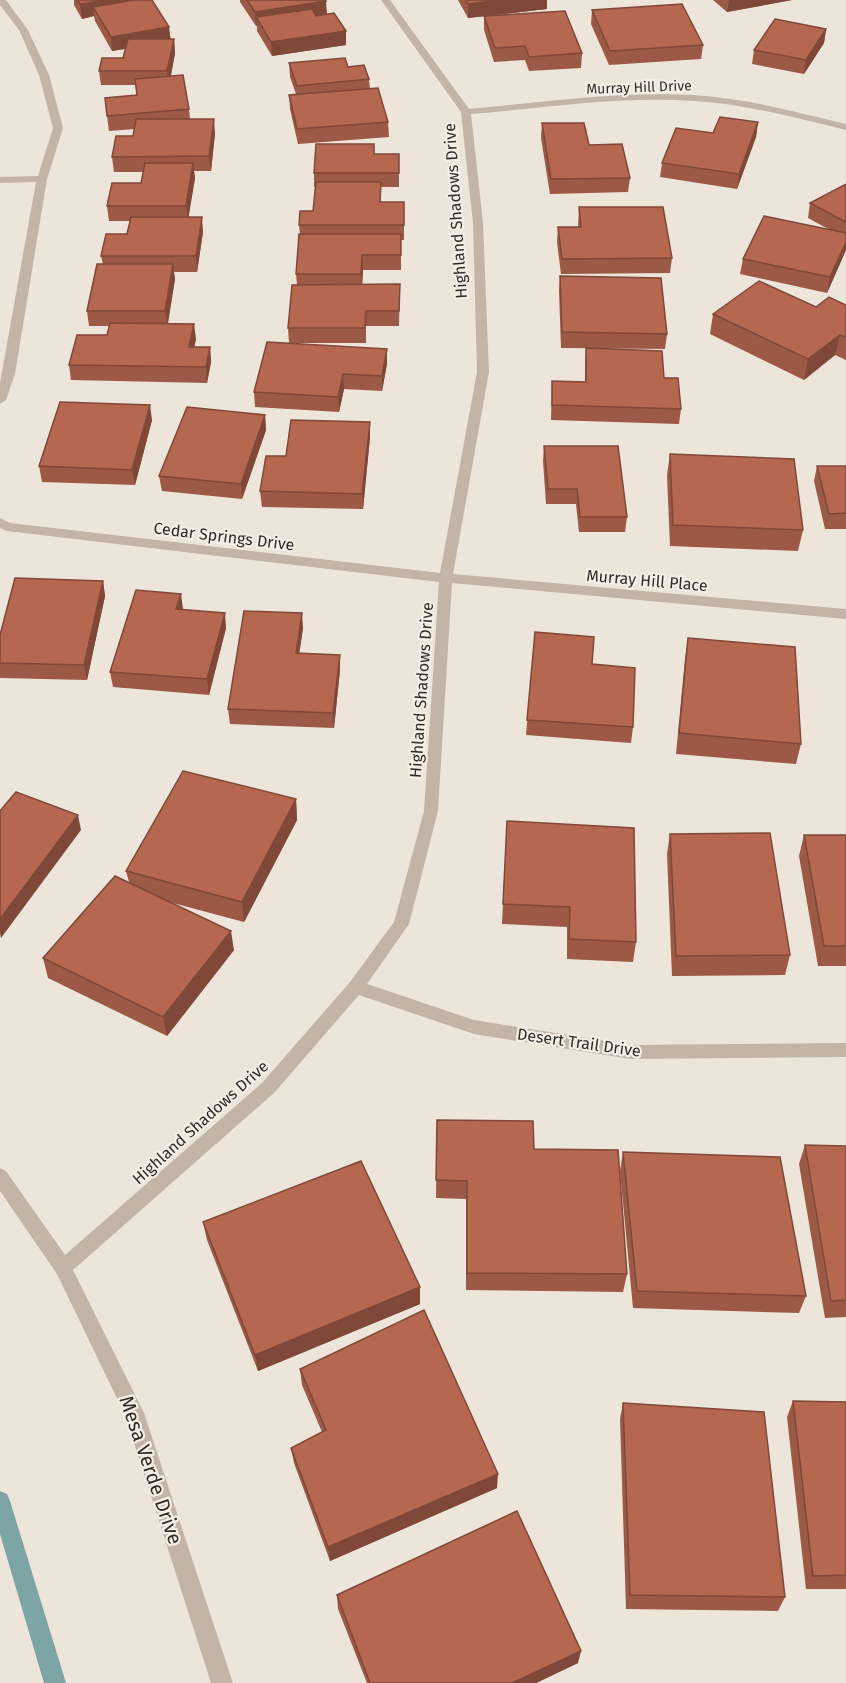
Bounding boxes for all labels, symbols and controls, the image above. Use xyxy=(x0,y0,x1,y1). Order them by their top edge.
street label: Murray Hill Drive xyxy=(586,77,692,98)
street label: Highland Shadows Drive xyxy=(440,123,471,299)
street label: Cedar Springs Drive xyxy=(152,518,295,555)
street label: Murray Hill Place xyxy=(586,566,708,595)
street label: Highland Shadows Drive xyxy=(406,602,437,778)
street label: Desert Trail Drive xyxy=(516,1024,642,1061)
street label: Highland Shadows Drive xyxy=(129,1056,272,1188)
street label: Mesa Verde Drive xyxy=(114,1393,188,1547)

